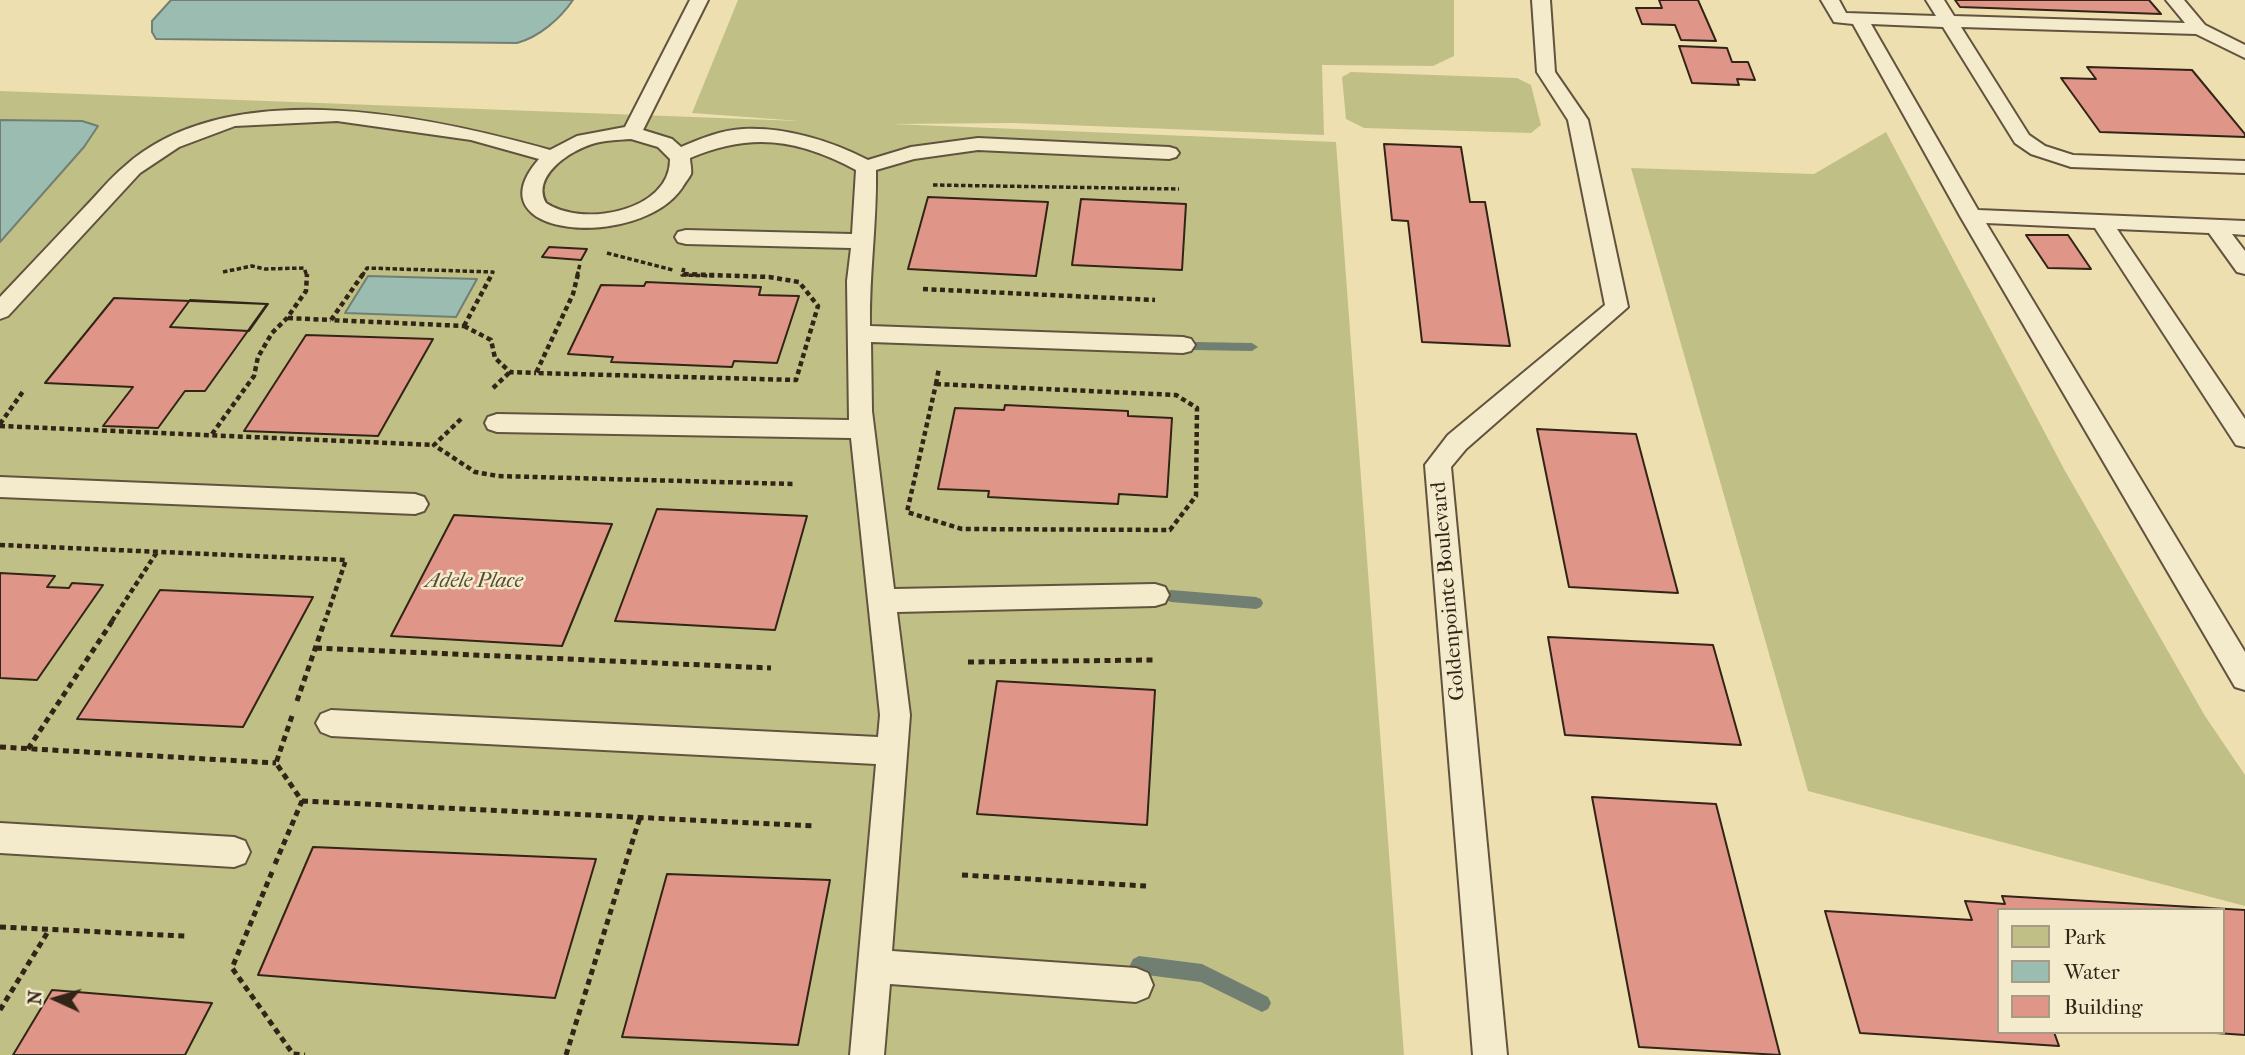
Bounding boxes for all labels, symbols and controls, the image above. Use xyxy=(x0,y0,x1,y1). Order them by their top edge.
street label: Goldenpointe Boulevard xyxy=(1427,481,1471,701)
park label: Adele Place xyxy=(425,569,523,595)
legend xyxy=(1996,908,2224,1034)
text: Park xyxy=(2064,925,2106,949)
text: Water xyxy=(2064,960,2120,984)
north arrow xyxy=(21,964,91,1034)
text: N xyxy=(24,990,47,1006)
text: Building xyxy=(2064,995,2142,1019)

